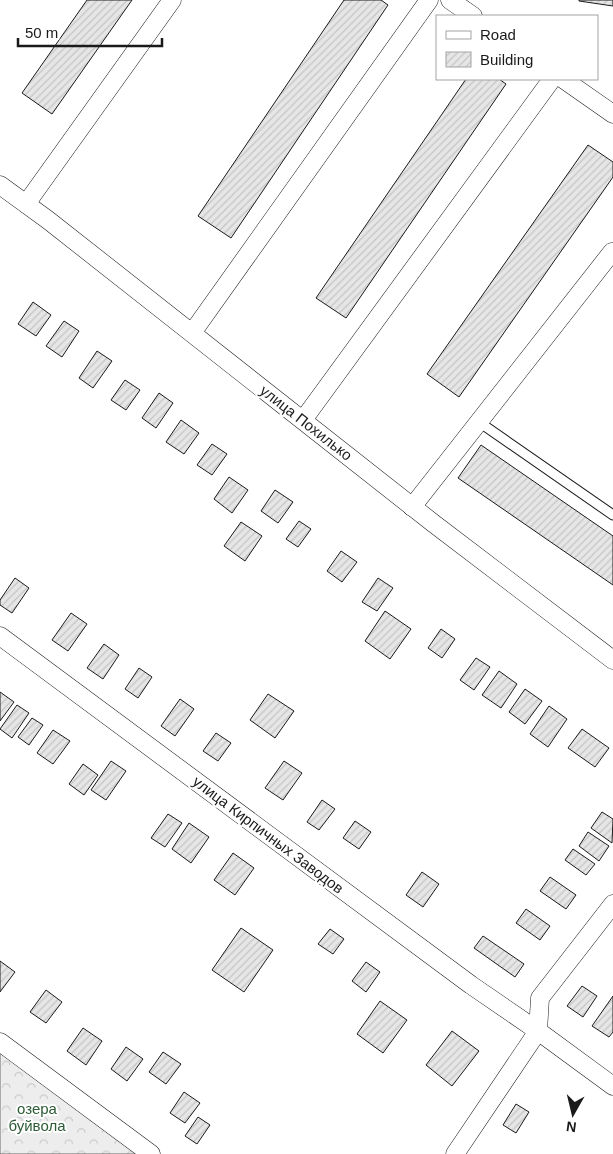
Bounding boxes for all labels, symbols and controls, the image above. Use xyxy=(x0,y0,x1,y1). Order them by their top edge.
scale bar xyxy=(18,15,161,47)
legend xyxy=(436,15,598,80)
text: 50 m xyxy=(25,24,58,41)
text: Road xyxy=(480,26,516,43)
text: Building xyxy=(480,51,533,68)
street label: улица Похилько xyxy=(257,381,356,464)
street label: улица Кирпичных Заводов xyxy=(190,772,347,897)
north arrow xyxy=(548,1089,598,1139)
park label: озера буйвола xyxy=(8,1100,66,1134)
text: N xyxy=(565,1118,577,1136)

